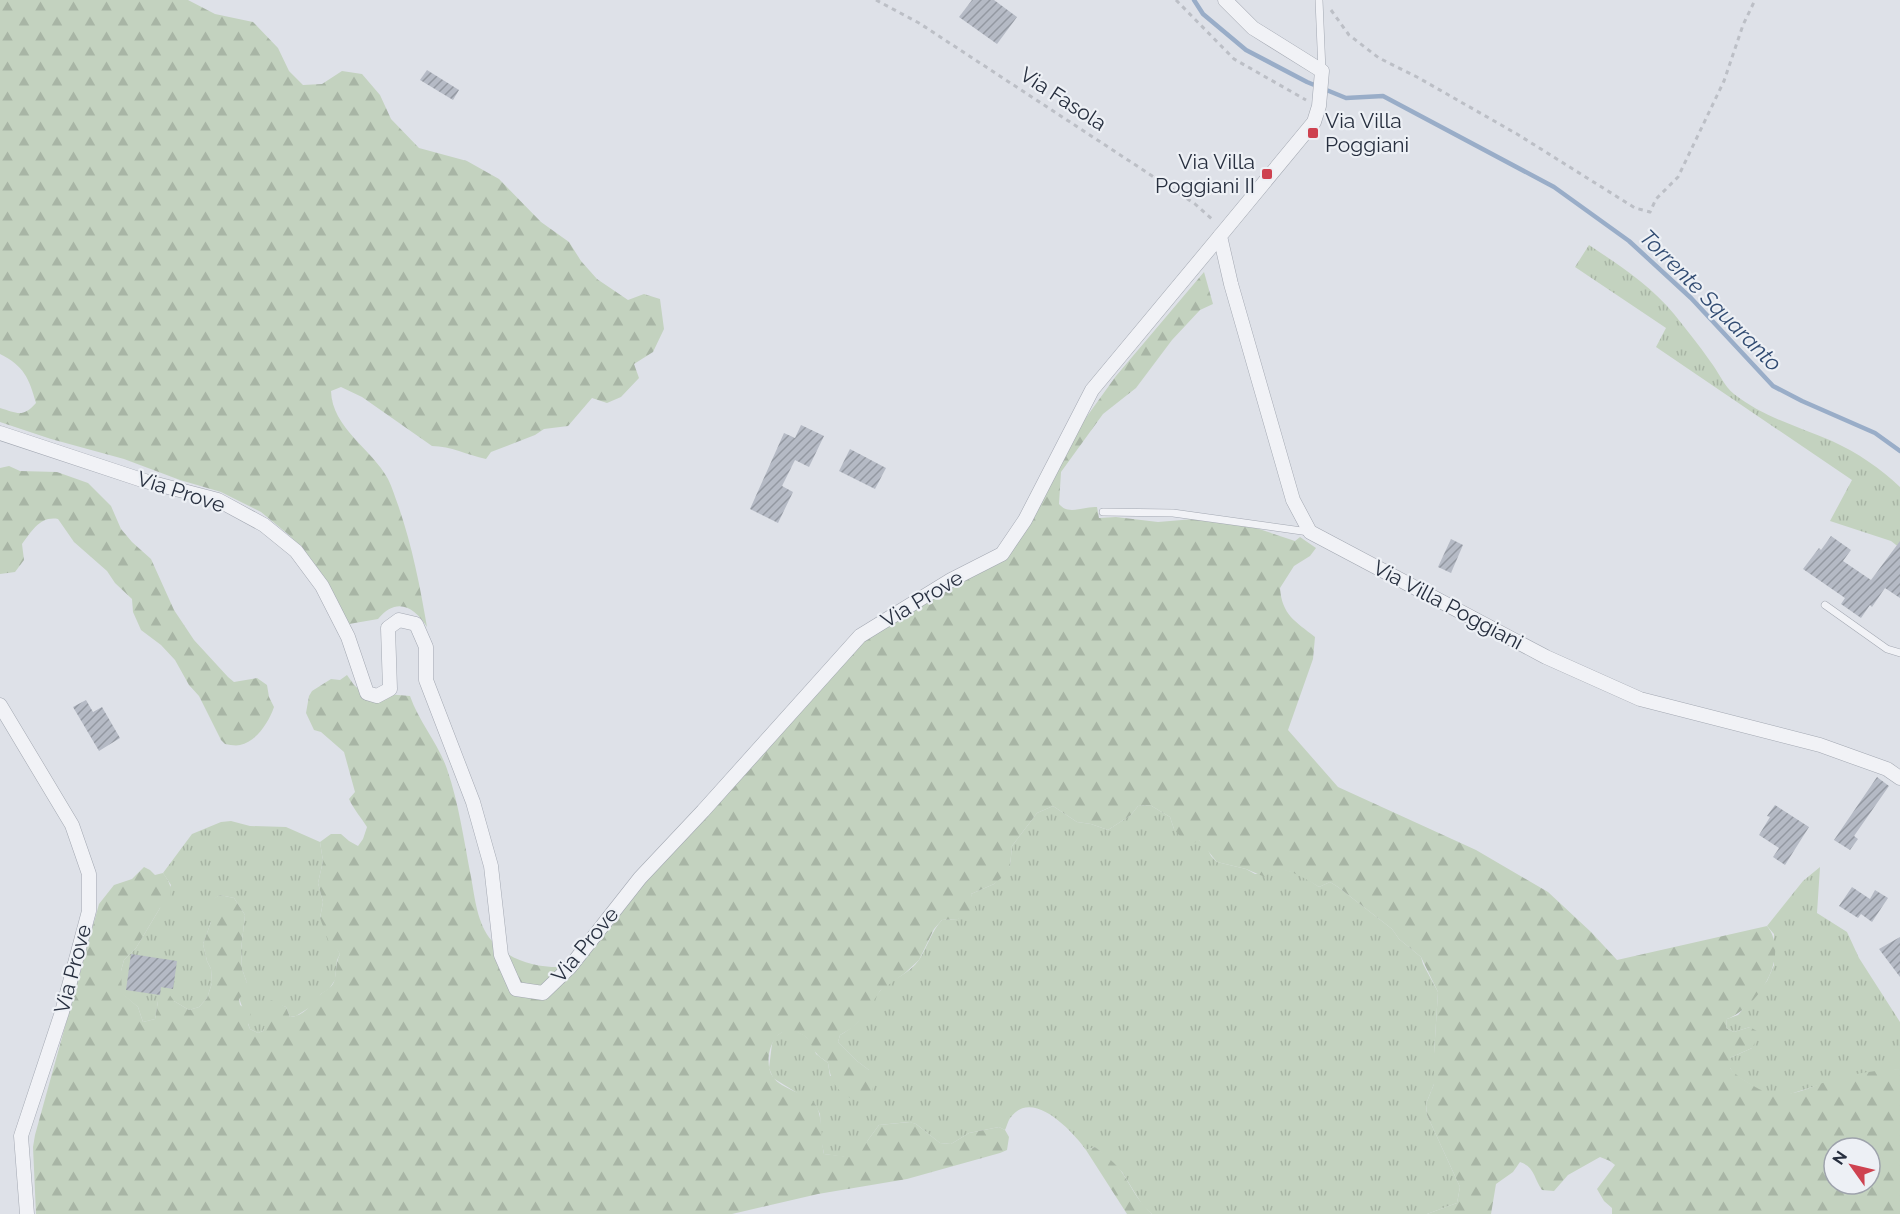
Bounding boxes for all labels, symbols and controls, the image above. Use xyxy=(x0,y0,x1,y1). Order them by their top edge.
street label: Via Fasola xyxy=(1015,61,1111,136)
place label: Via Villa Poggiani xyxy=(1325,108,1409,157)
marker: Via Villa Poggiani xyxy=(1306,126,1320,140)
place label: Via Villa Poggiani II xyxy=(1155,149,1255,198)
marker: Via Villa Poggiani II xyxy=(1260,167,1274,181)
water label: Torrente Squaranto xyxy=(1635,224,1787,376)
street label: Via Prove xyxy=(134,466,228,517)
street label: Via Villa Poggiani xyxy=(1369,555,1527,655)
street label: Via Prove xyxy=(876,564,967,633)
street label: Via Prove xyxy=(546,902,623,988)
street label: Via Prove xyxy=(49,922,96,1016)
north arrow xyxy=(1822,1136,1882,1196)
text: N xyxy=(1829,1148,1851,1168)

